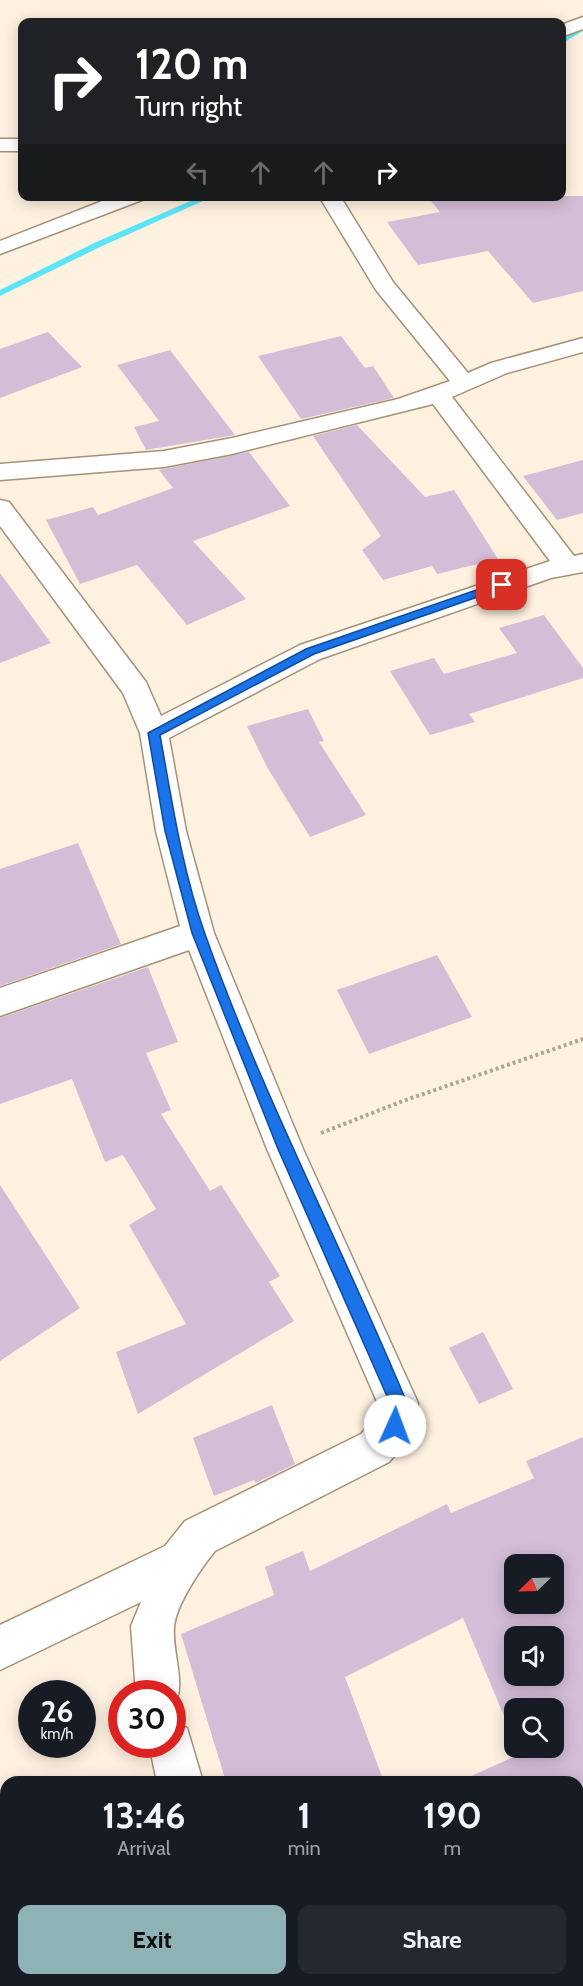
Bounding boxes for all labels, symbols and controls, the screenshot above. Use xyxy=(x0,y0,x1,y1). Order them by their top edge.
text: 120 m xyxy=(135,38,248,90)
icon: right xyxy=(36,42,114,120)
text: Turn right xyxy=(135,90,242,123)
icon: left xyxy=(181,156,214,189)
icon: ahead xyxy=(244,156,277,189)
icon: ahead xyxy=(307,156,340,189)
icon: right xyxy=(370,156,403,189)
pin xyxy=(476,559,527,610)
icon: arrive xyxy=(485,568,518,601)
position arrow xyxy=(363,1394,427,1458)
north arrow xyxy=(504,1554,564,1614)
map controls xyxy=(504,1554,564,1758)
button: sound xyxy=(504,1626,564,1686)
speed limit sign: 30 xyxy=(108,1680,186,1758)
text: 26 xyxy=(41,1693,73,1730)
button: search xyxy=(504,1698,564,1758)
text: km/h xyxy=(41,1725,73,1743)
text: 13:46 xyxy=(102,1793,185,1837)
text: 1 xyxy=(298,1793,311,1837)
text: 190 xyxy=(423,1793,482,1837)
text: Arrival xyxy=(117,1836,170,1860)
text: min xyxy=(288,1836,321,1860)
text: m xyxy=(444,1836,461,1860)
button: Exit xyxy=(18,1905,286,1974)
button: Share xyxy=(298,1905,566,1974)

